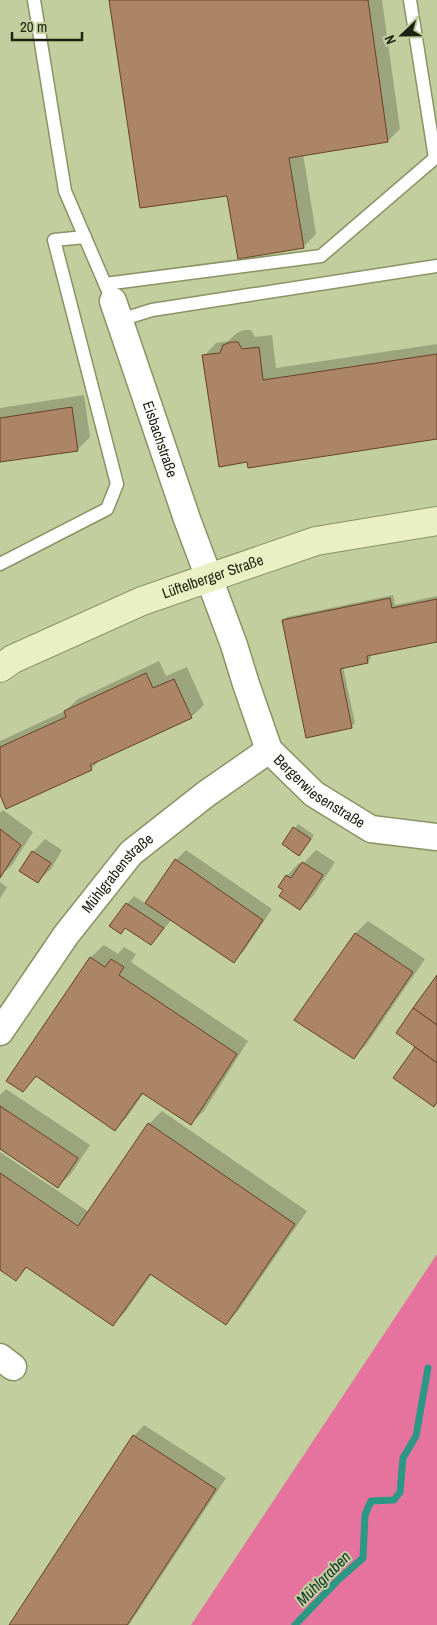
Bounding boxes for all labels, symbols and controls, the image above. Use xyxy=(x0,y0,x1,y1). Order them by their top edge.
scale bar xyxy=(12,10,82,42)
north arrow xyxy=(377,10,427,60)
text: 20 m xyxy=(20,16,47,37)
text: N xyxy=(380,33,400,47)
street label: Eisbachstraße xyxy=(138,398,183,480)
street label: Lüftelberger Straße xyxy=(159,549,266,603)
street label: Bergerwiesenstraße xyxy=(269,749,369,833)
street label: Mühlgrabenstraße xyxy=(76,828,158,917)
water label: Mühlgraben xyxy=(291,1546,355,1610)

